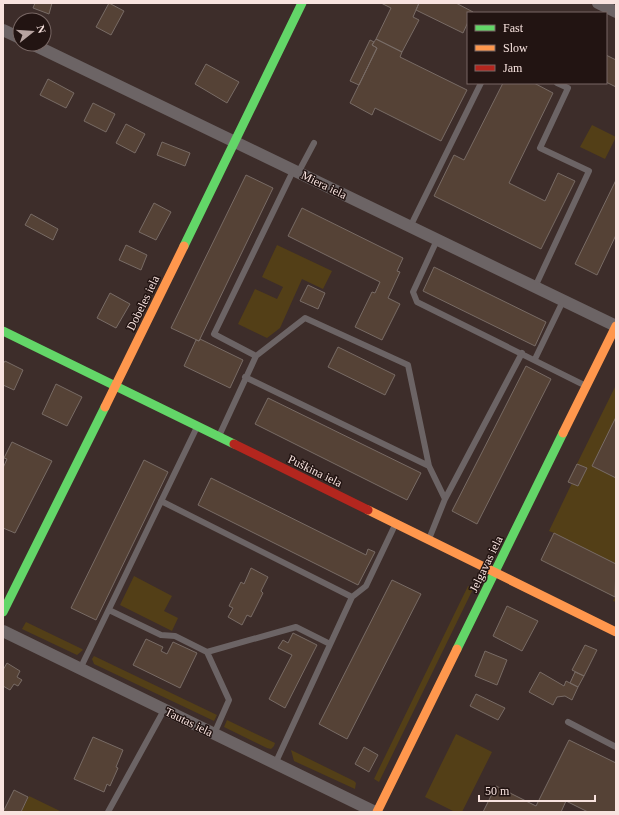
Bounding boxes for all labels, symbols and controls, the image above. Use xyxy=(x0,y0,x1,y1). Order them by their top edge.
north arrow xyxy=(12,12,52,52)
legend xyxy=(467,12,607,84)
text: Fast xyxy=(503,21,524,35)
text: N xyxy=(35,24,48,35)
text: Slow xyxy=(503,41,528,55)
text: Jam xyxy=(503,61,523,75)
street label: Miera iela xyxy=(299,168,350,202)
street label: Dobeles iela xyxy=(124,273,163,333)
street label: Puškina iela xyxy=(286,452,345,490)
street label: Jelgavas iela xyxy=(466,533,506,594)
street label: Tautas iela xyxy=(163,704,216,740)
scale bar xyxy=(479,777,595,803)
text: 50 m xyxy=(485,784,510,798)

